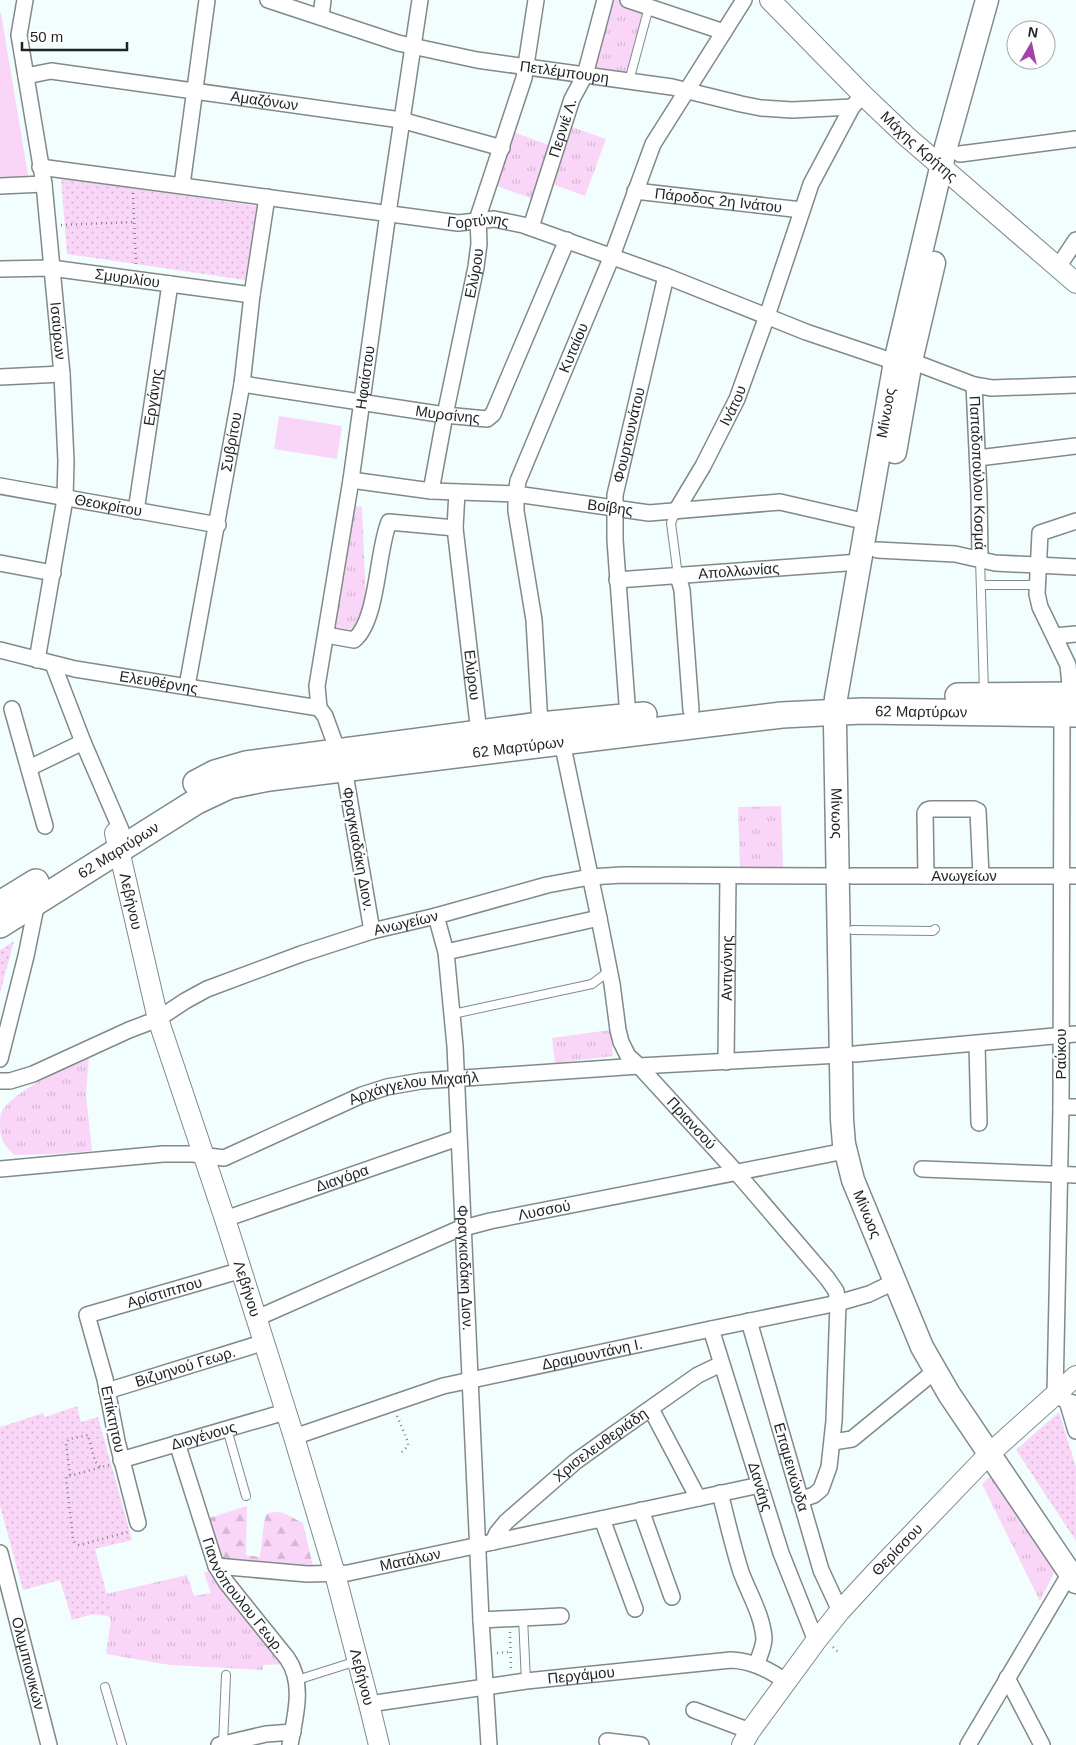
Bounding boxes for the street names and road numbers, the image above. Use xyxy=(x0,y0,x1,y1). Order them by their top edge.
street label: Πετλέμπουρη xyxy=(519,57,610,86)
street label: Αμαζόνων xyxy=(230,87,299,114)
street label: Περνιέ Λ. xyxy=(545,96,580,160)
street label: Μάχης Κρήτης xyxy=(877,107,961,185)
street label: Πάροδος 2η Ινάτου xyxy=(654,184,783,216)
street label: Γορτύνης xyxy=(446,210,511,231)
street label: Ελύρου xyxy=(461,247,486,300)
street label: Σμυριλίου xyxy=(94,265,161,291)
street label: Ισαύρων xyxy=(47,301,70,360)
street label: Κυταίου xyxy=(555,320,591,375)
street label: Ηφαίστου xyxy=(352,345,378,410)
street label: Εργάνης xyxy=(140,367,165,427)
street label: Ινάτου xyxy=(716,383,749,428)
street label: Φουρτουνάτου xyxy=(609,386,648,484)
street label: Μίνωος xyxy=(873,387,898,439)
street label: Παπαδοπούλου Κοσμά xyxy=(967,395,989,550)
street label: Μυρσίνης xyxy=(414,402,481,426)
street label: Συβρίτου xyxy=(217,411,245,473)
street label: Θεοκρίτου xyxy=(73,490,144,519)
street label: Βοίβης xyxy=(586,495,634,519)
street label: Απολλωνίας xyxy=(697,559,780,582)
street label: Ελύρου xyxy=(461,649,484,701)
street label: Ελευθέρνης xyxy=(118,667,199,696)
street label: 62 Μαρτύρων xyxy=(875,702,967,720)
street label: 62 Μαρτύρων xyxy=(471,733,565,761)
street label: Φραγκιαδάκη Διον. xyxy=(339,786,378,912)
street label: Μίνωος xyxy=(828,788,846,839)
street label: 62 Μαρτύρων xyxy=(75,818,162,882)
street label: Ανωγείων xyxy=(931,867,997,884)
street label: Λεβήνου xyxy=(116,871,146,931)
street label: Ανωγείων xyxy=(372,907,440,938)
street label: Αντιγόνης xyxy=(718,935,735,1001)
street label: Ραύκου xyxy=(1052,1029,1069,1079)
street label: Αρχάγγελου Μιχαήλ xyxy=(346,1068,480,1108)
street label: Πριανσού xyxy=(664,1093,720,1152)
street label: Διαγόρα xyxy=(313,1161,371,1195)
street label: Μίνωος xyxy=(850,1187,885,1241)
street label: Λυσσού xyxy=(516,1196,572,1223)
street label: Φραγκιαδάκη Διον. xyxy=(454,1205,477,1331)
street label: Λεβήνου xyxy=(231,1259,264,1319)
street label: Αρίστιππου xyxy=(125,1273,204,1311)
street label: Δραμουντάνη Ι. xyxy=(540,1335,644,1373)
street label: Βιζυηνού Γεωρ. xyxy=(133,1343,237,1390)
street label: Επίκτητου xyxy=(98,1384,129,1454)
street label: Χρισελευθεριάδη xyxy=(550,1404,650,1485)
street label: Διογένους xyxy=(169,1418,238,1453)
street label: Επαμεινώνδα xyxy=(771,1421,813,1513)
street label: Δανάης xyxy=(745,1460,776,1513)
street label: Θερίσσου xyxy=(868,1520,926,1579)
street label: Γιαννόπουλου Γεωρ. xyxy=(199,1535,288,1656)
street label: Ματάλων xyxy=(378,1544,442,1574)
street label: Ολυμπιονικών xyxy=(9,1615,49,1712)
street label: Λεβήνου xyxy=(347,1647,378,1707)
street label: Περγάμου xyxy=(547,1663,615,1687)

